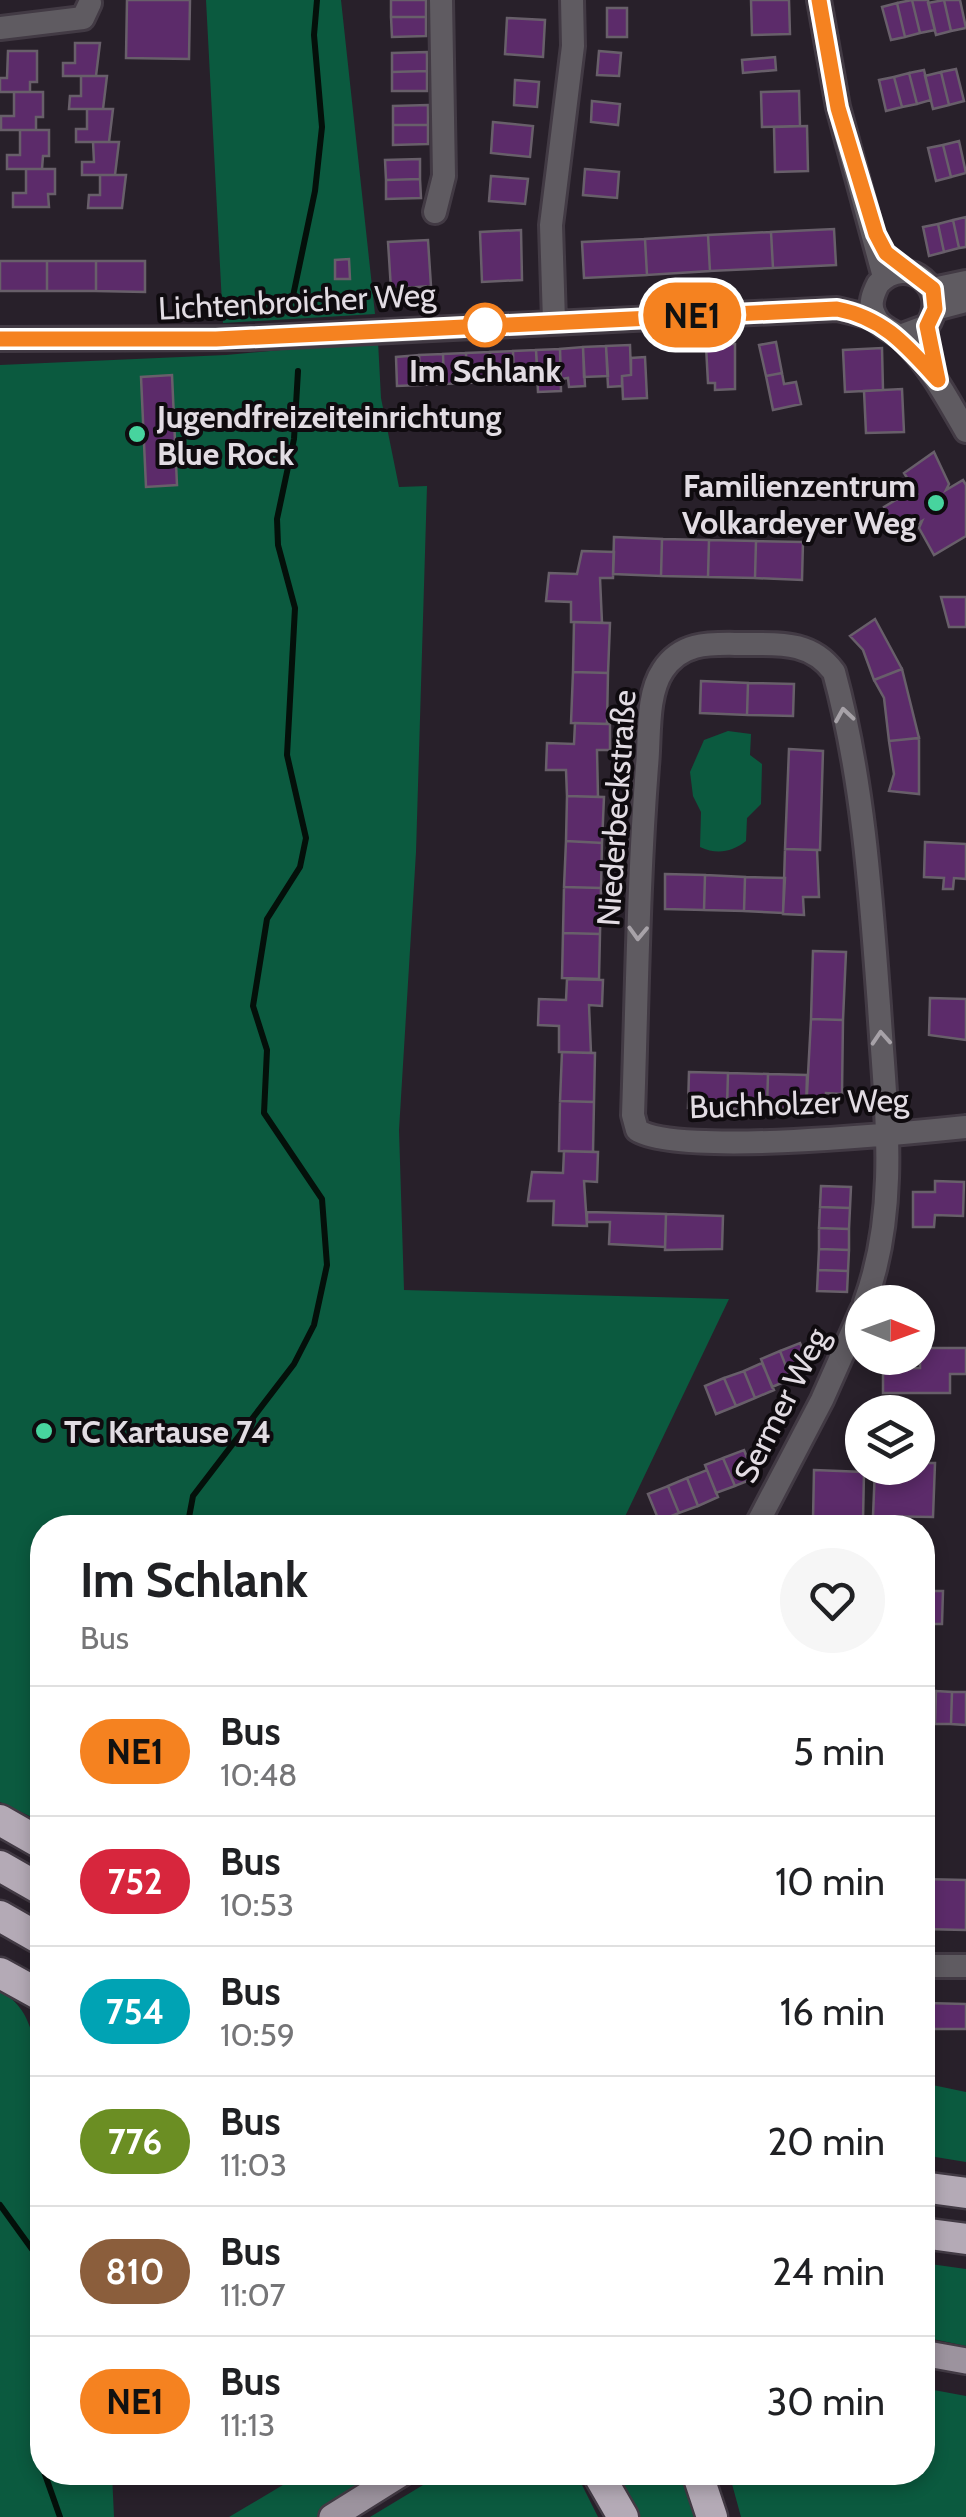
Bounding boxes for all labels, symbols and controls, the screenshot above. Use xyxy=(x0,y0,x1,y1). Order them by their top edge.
street label: Lichtenbroicher Weg xyxy=(157,274,438,328)
line badge: NE1 xyxy=(634,282,750,348)
text: NE1 xyxy=(663,294,721,337)
marker: Im Schlank xyxy=(464,304,506,346)
place label: Im Schlank xyxy=(409,351,561,390)
place label: Jugendfreizeiteinrichtung Blue Rock xyxy=(156,397,501,473)
marker: Jugendfreizeiteinrichtung Blue Rock xyxy=(126,423,148,445)
place label: Familienzentrum Volkardeyer Weg xyxy=(682,466,916,542)
marker: Familienzentrum Volkardeyer Weg xyxy=(925,492,947,514)
street label: Niederbeckstraße xyxy=(588,689,644,927)
one-way arrow xyxy=(834,707,855,724)
one-way arrow xyxy=(628,925,649,941)
one-way arrow xyxy=(871,1030,892,1046)
street label: Buchholzer Weg xyxy=(688,1080,911,1126)
north arrow xyxy=(845,1285,935,1375)
map controls xyxy=(845,1285,935,1485)
street label: Sermer Weg xyxy=(725,1320,837,1489)
button: layers xyxy=(845,1395,935,1485)
place label: TC Kartause 74 xyxy=(64,1412,271,1451)
marker: TC Kartause 74 xyxy=(33,1420,55,1442)
button: heart xyxy=(780,1548,885,1653)
text: Im Schlank xyxy=(80,1551,308,1609)
text: Bus xyxy=(80,1618,129,1657)
text: Bus xyxy=(220,1708,281,1755)
text: 5 min xyxy=(793,1728,885,1775)
text: NE1 xyxy=(106,1730,164,1773)
text: 10:48 xyxy=(220,1755,297,1794)
text: Bus xyxy=(220,1838,281,1885)
text: 10 min xyxy=(775,1858,885,1905)
text: 752 xyxy=(107,1860,163,1903)
text: 10:53 xyxy=(220,1885,294,1924)
text: Bus xyxy=(220,1968,281,2015)
text: 16 min xyxy=(780,1988,885,2035)
text: 754 xyxy=(106,1990,164,2033)
text: 10:59 xyxy=(220,2015,295,2054)
text: Bus xyxy=(220,2098,281,2145)
text: 20 min xyxy=(767,2118,885,2165)
text: 776 xyxy=(108,2120,162,2163)
text: 11:03 xyxy=(220,2145,287,2184)
text: Bus xyxy=(220,2228,281,2275)
text: 24 min xyxy=(772,2248,885,2295)
text: 810 xyxy=(106,2250,164,2293)
text: 11:07 xyxy=(220,2275,286,2314)
text: Bus xyxy=(220,2358,281,2405)
text: 30 min xyxy=(767,2378,885,2425)
text: NE1 xyxy=(106,2380,164,2423)
text: 11:13 xyxy=(220,2405,275,2444)

